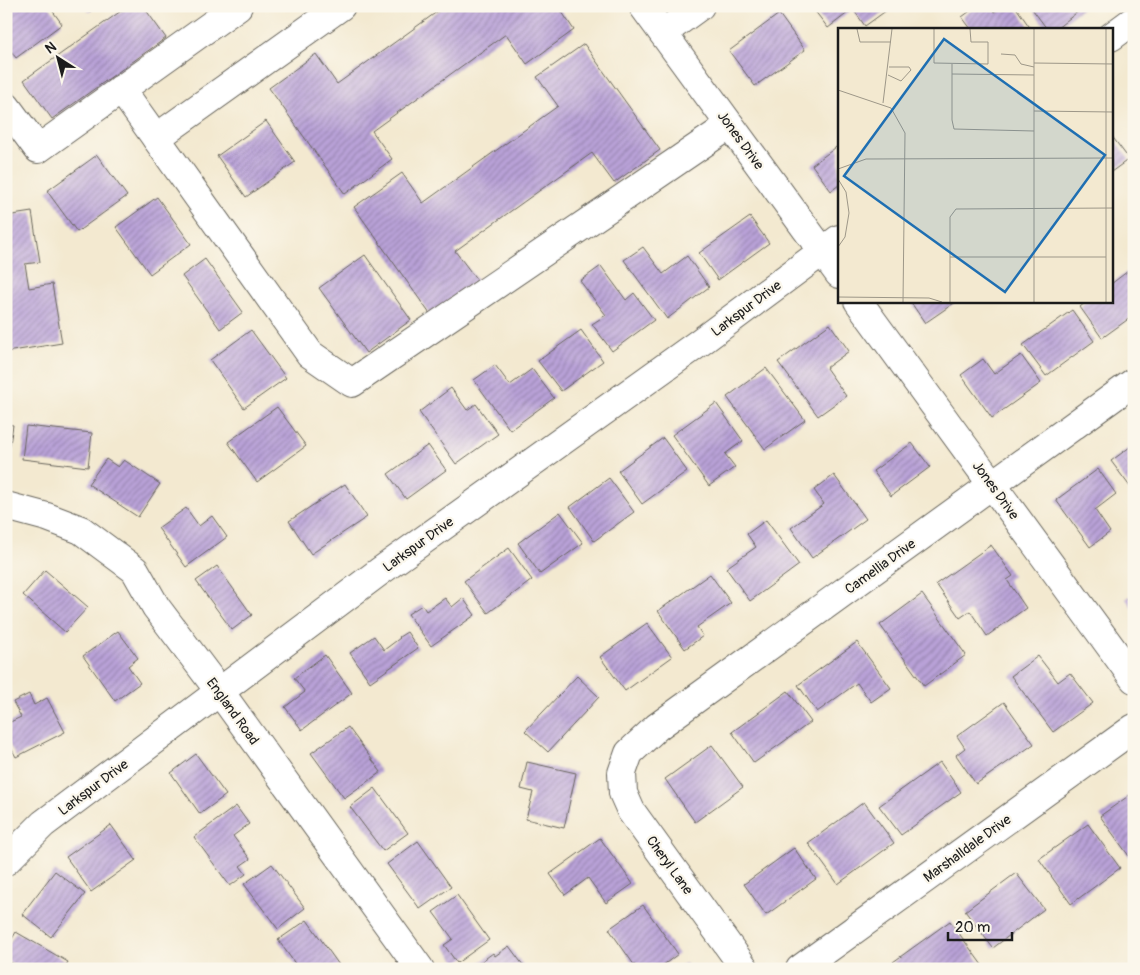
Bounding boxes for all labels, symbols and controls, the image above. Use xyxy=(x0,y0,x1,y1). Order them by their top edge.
inset map xyxy=(838,28,1112,302)
north arrow xyxy=(32,32,82,82)
text: N xyxy=(42,38,59,58)
street label: Jones Drive xyxy=(714,108,768,173)
street label: Larkspur Drive xyxy=(708,277,785,340)
street label: Jones Drive xyxy=(969,458,1023,523)
street label: Larkspur Drive xyxy=(380,513,457,576)
street label: Camellia Drive xyxy=(842,535,919,598)
street label: England Road xyxy=(203,675,263,748)
street label: Larkspur Drive xyxy=(55,756,132,819)
street label: Marshalldale Drive xyxy=(920,811,1014,886)
street label: Cheryl Lane xyxy=(643,833,697,898)
scale bar xyxy=(948,910,1011,942)
text: 20 m xyxy=(955,918,990,937)

